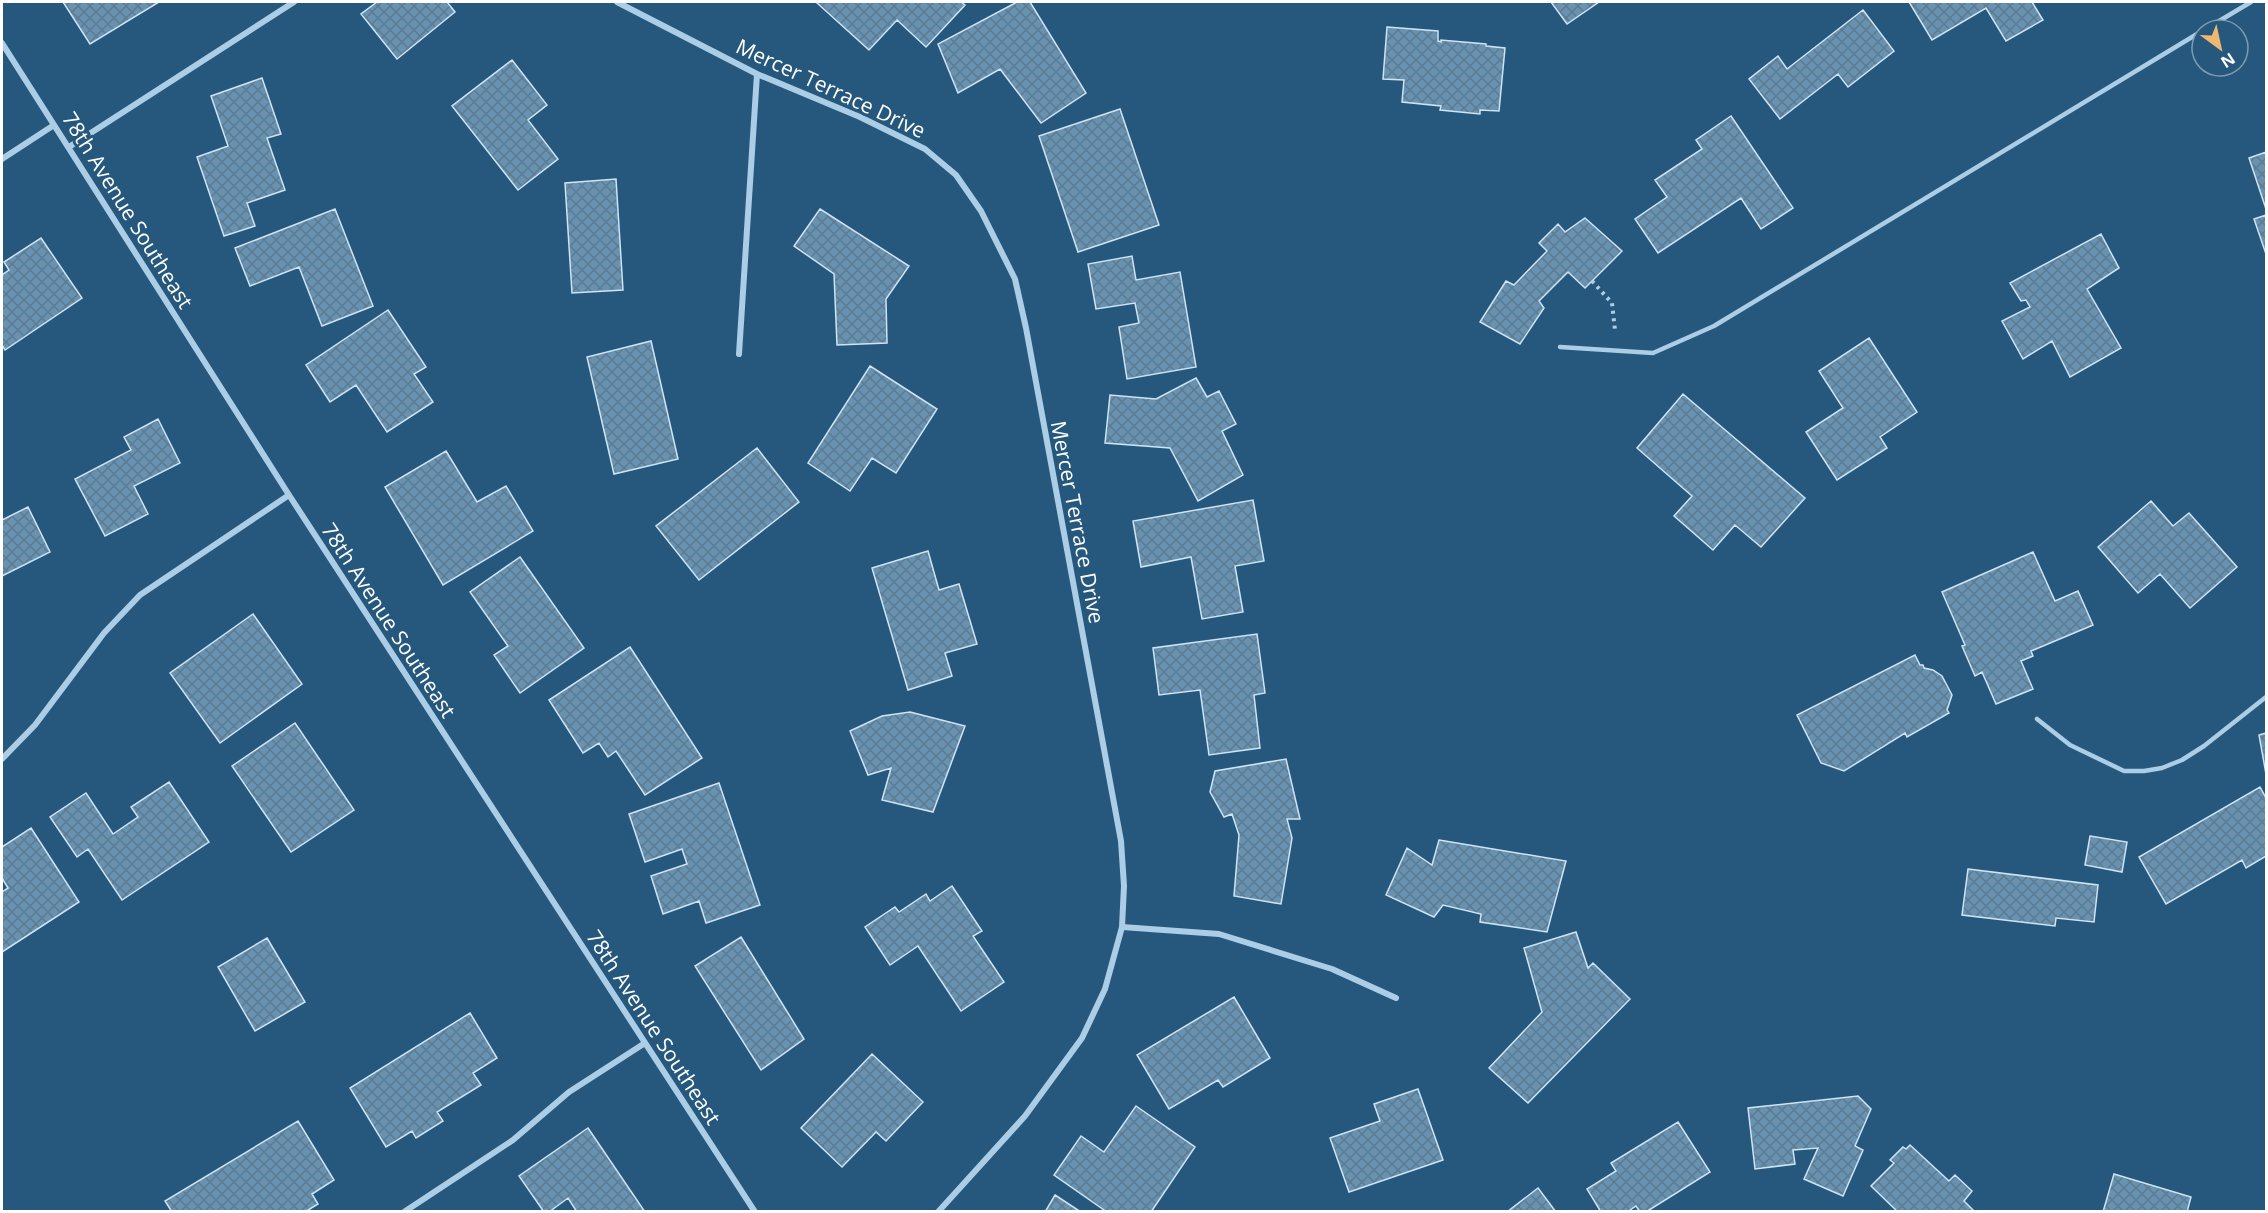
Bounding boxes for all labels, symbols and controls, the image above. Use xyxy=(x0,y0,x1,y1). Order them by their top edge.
north arrow xyxy=(2190,18,2250,78)
street label: Mercer Terrace Drive xyxy=(732,32,930,144)
text: N xyxy=(2217,48,2240,73)
street label: 78th Avenue Southeast xyxy=(56,106,200,314)
street label: Mercer Terrace Drive xyxy=(1045,418,1111,626)
street label: 78th Avenue Southeast xyxy=(316,517,462,723)
street label: 78th Avenue Southeast xyxy=(581,924,727,1130)

